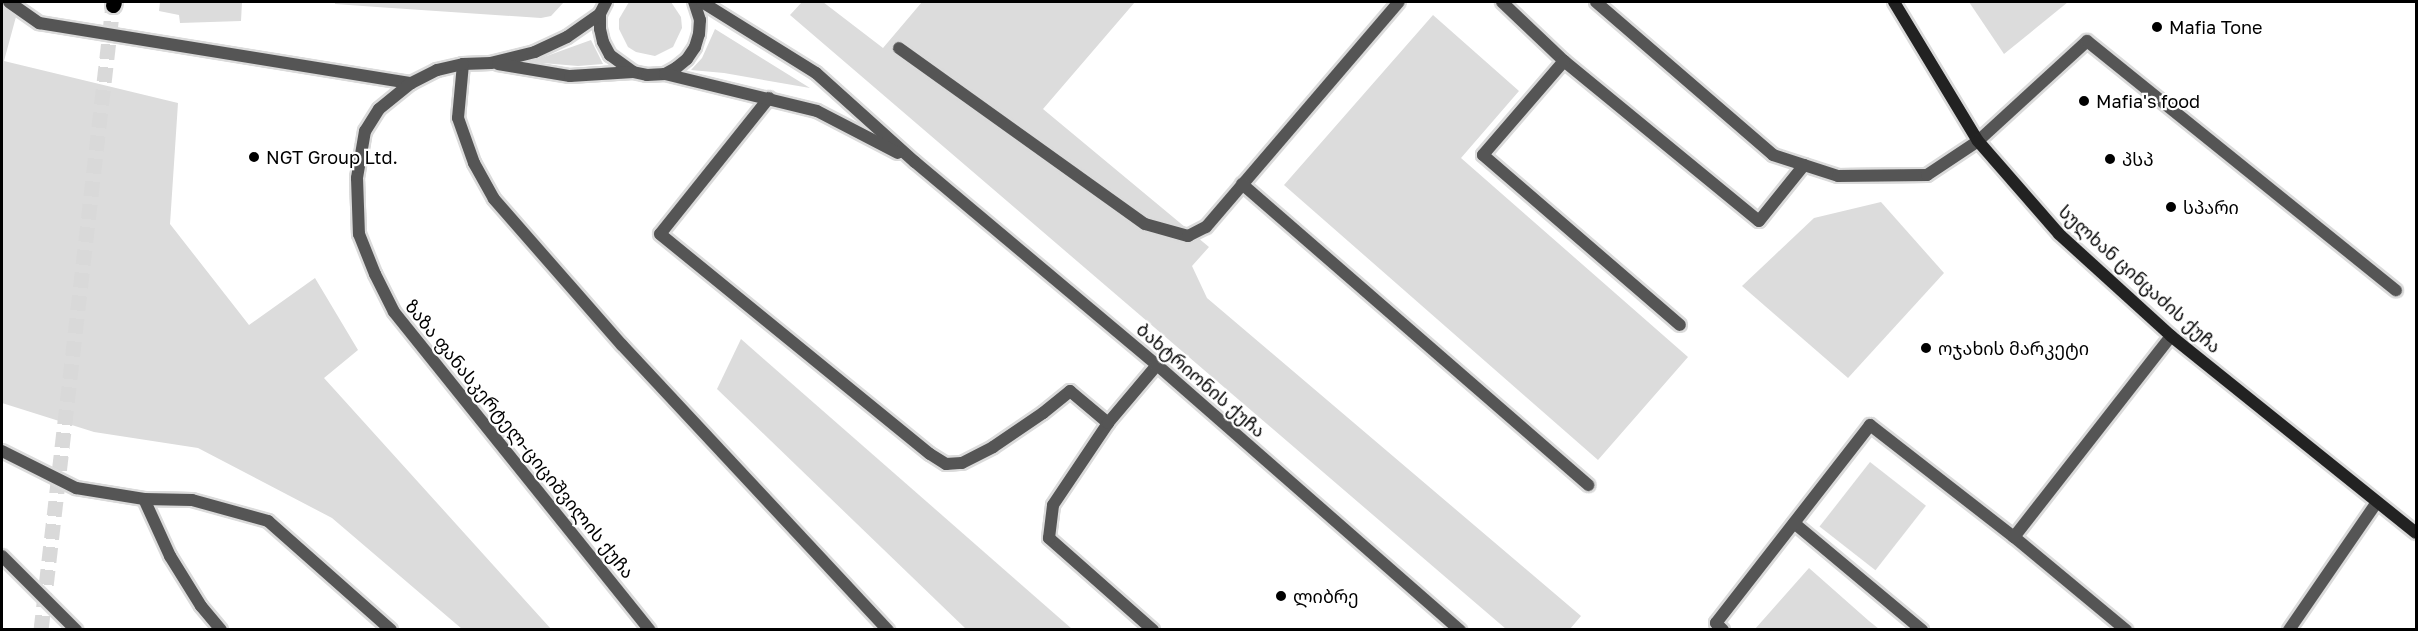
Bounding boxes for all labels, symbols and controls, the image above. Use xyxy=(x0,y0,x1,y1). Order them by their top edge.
place label: Mafia Tone xyxy=(2169,16,2263,38)
marker: Mafia Tone xyxy=(2150,20,2164,34)
place label: Mafia's food xyxy=(2096,90,2200,112)
marker: Mafia's food xyxy=(2077,94,2091,108)
place label: NGT Group Ltd. xyxy=(266,146,398,168)
place label: პსპ xyxy=(2122,148,2154,170)
marker: NGT Group Ltd. xyxy=(247,150,261,164)
marker: პსპ xyxy=(2103,152,2117,166)
place label: სპარი xyxy=(2183,196,2239,218)
marker: სპარი xyxy=(2164,200,2178,214)
street label: სულხან ცინცაძის ქუჩა xyxy=(2055,201,2225,357)
street label: ზაზა ფანასკერტელ-ციციშვილის ქუჩა xyxy=(401,295,639,583)
street label: ბახტრიონის ქუჩა xyxy=(1132,318,1270,442)
place label: ოჯახის მარკეტი xyxy=(1938,337,2089,359)
marker: ოჯახის მარკეტი xyxy=(1919,341,1933,355)
place label: ლიბრე xyxy=(1293,585,1359,607)
marker: ლიბრე xyxy=(1274,589,1288,603)

